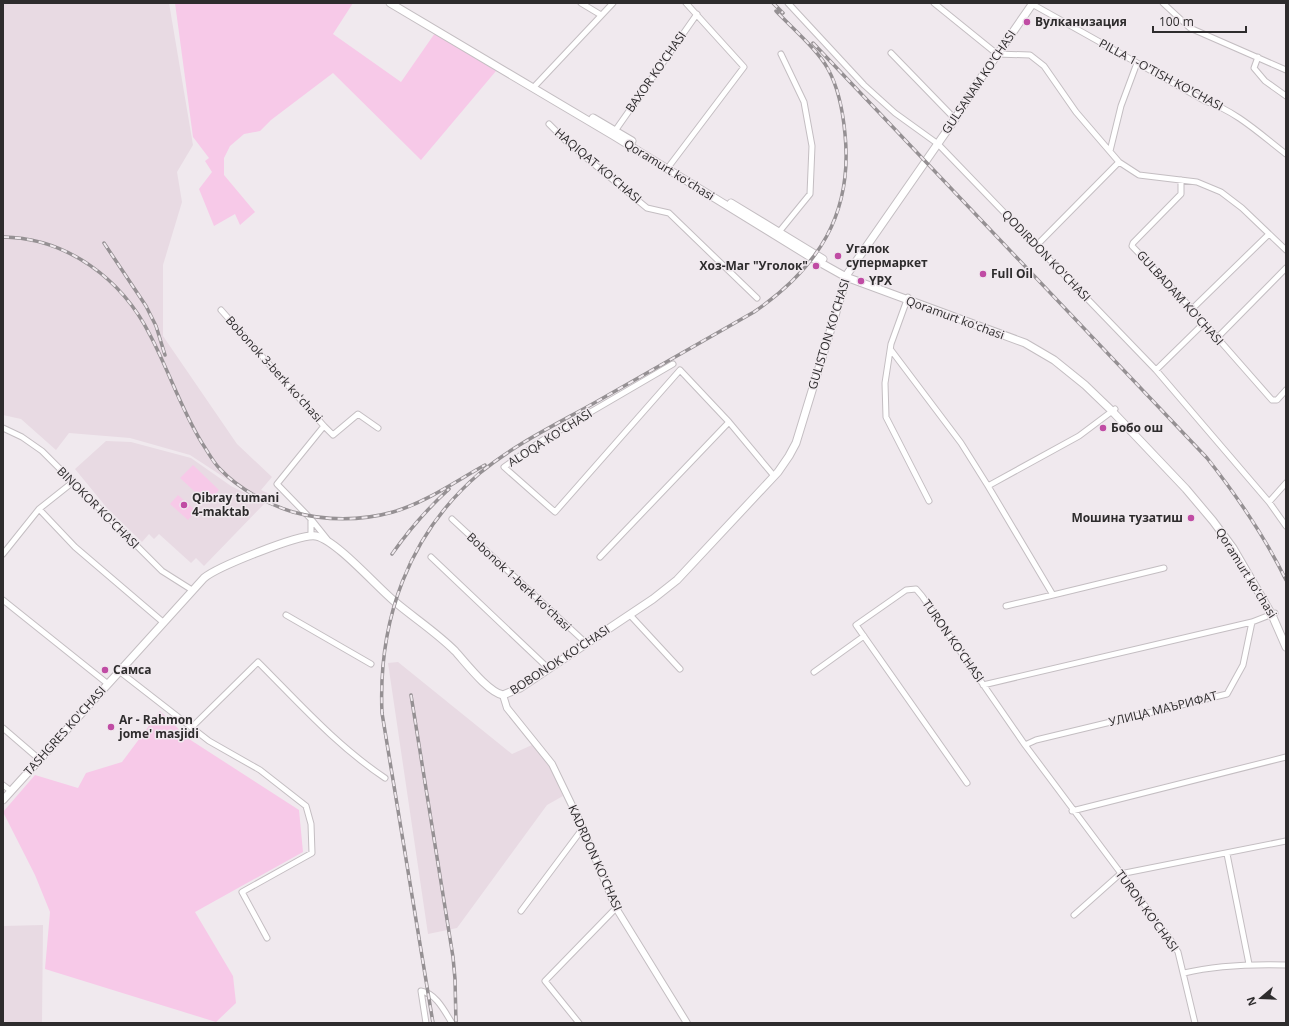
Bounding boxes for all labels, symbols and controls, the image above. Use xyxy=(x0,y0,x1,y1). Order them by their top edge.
scale bar xyxy=(1153,8,1246,34)
place label: Вулканизация xyxy=(1035,13,1127,30)
text: 100 m xyxy=(1159,13,1194,30)
marker: Вулканизация xyxy=(1022,17,1032,27)
street label: GULSANAM KO'CHASI xyxy=(938,27,1020,137)
street label: BAXOR KO'CHASI xyxy=(621,28,690,116)
street label: PILLA 1-O'TISH KO'CHASI xyxy=(1096,35,1226,115)
street label: HAQIQAT KO'CHASI xyxy=(551,124,646,207)
street label: Qoramurt koʻchasi xyxy=(621,135,718,204)
street label: QODIRDON KO'CHASI xyxy=(998,206,1095,305)
place label: Угалок супермаркет xyxy=(846,240,928,271)
street label: GULBADAM KO'CHASI xyxy=(1133,246,1228,349)
marker: Угалок супермаркет xyxy=(833,251,843,261)
place label: Хоз-Маг "Уголок" xyxy=(700,257,808,274)
marker: Хоз-Маг "Уголок" xyxy=(811,261,821,271)
place label: Full Oil xyxy=(991,265,1033,282)
marker: Full Oil xyxy=(978,269,988,279)
place label: YPX xyxy=(869,272,892,289)
street label: GULISTON KO'CHASI xyxy=(804,276,853,391)
marker: YPX xyxy=(856,276,866,286)
street label: Qoramurt koʻchasi xyxy=(904,292,1007,343)
street label: Bobonok 3-berk koʻchasi xyxy=(222,312,327,425)
street label: ALOQA KO'CHASI xyxy=(504,405,595,470)
place label: Бобо ош xyxy=(1111,419,1163,436)
marker: Бобо ош xyxy=(1098,423,1108,433)
street label: BINOKOR KO'CHASI xyxy=(53,463,143,553)
place label: Qibray tumani 4-maktab xyxy=(192,489,279,520)
marker: Qibray tumani 4-maktab xyxy=(179,500,189,510)
place label: Мошина тузатиш xyxy=(1071,509,1183,526)
marker: Мошина тузатиш xyxy=(1186,513,1196,523)
street label: Qoramurt koʻchasi xyxy=(1212,524,1281,621)
street label: Bobonok 1-berk koʻchasi xyxy=(463,529,575,635)
street label: TURON KO'CHASI xyxy=(918,596,988,686)
street label: BOBONOK KO'CHASI xyxy=(506,621,613,698)
place label: Самса xyxy=(113,661,151,678)
marker: Самса xyxy=(100,665,110,675)
street label: TASHGRES KO'CHASI xyxy=(20,682,110,779)
street label: УЛИЦА МАЪРИФАТ xyxy=(1107,687,1219,730)
place label: Ar - Rahmon jome' masjidi xyxy=(118,711,199,742)
marker: Ar - Rahmon jome' masjidi xyxy=(106,722,116,732)
street label: KADRDON KO'CHASI xyxy=(564,802,627,914)
street label: TURON KO'CHASI xyxy=(1112,866,1183,955)
north arrow xyxy=(1241,978,1281,1018)
text: N xyxy=(1243,995,1260,1008)

